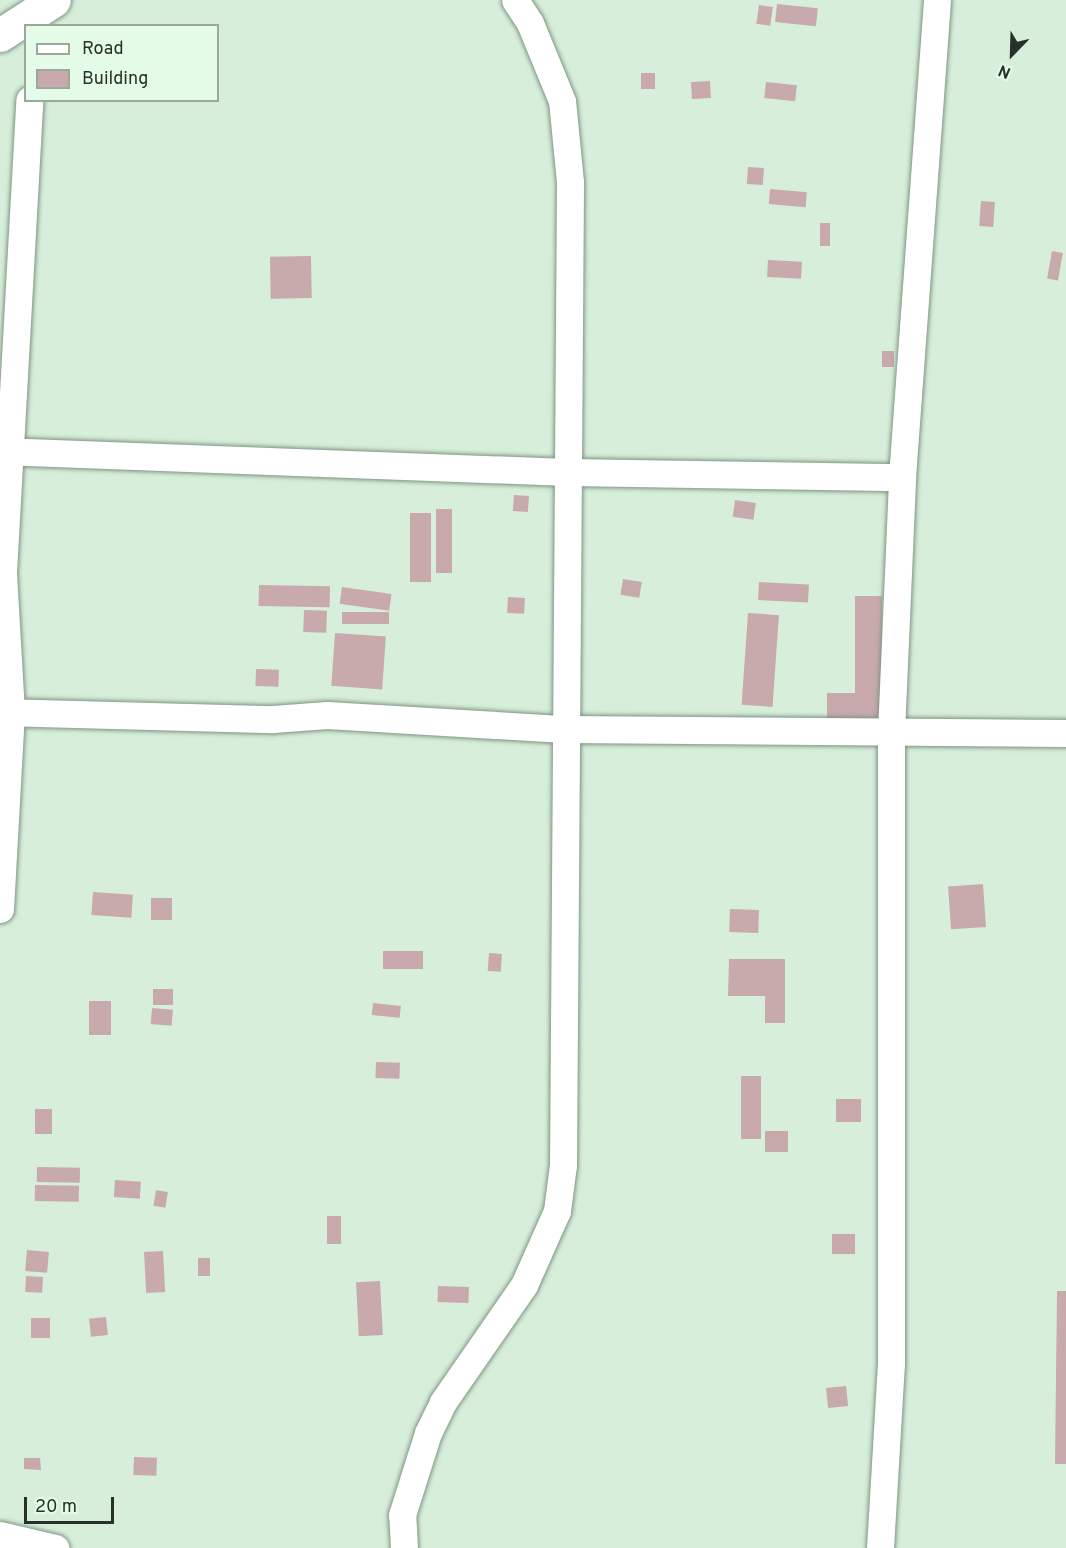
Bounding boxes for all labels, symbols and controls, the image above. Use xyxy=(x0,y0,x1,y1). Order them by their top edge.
legend xyxy=(24,24,219,102)
north arrow xyxy=(982,24,1042,84)
text: Road xyxy=(82,38,124,61)
text: N xyxy=(996,59,1014,82)
text: Building xyxy=(82,68,148,91)
scale bar xyxy=(27,1485,117,1523)
text: 20 m xyxy=(35,1496,77,1519)

